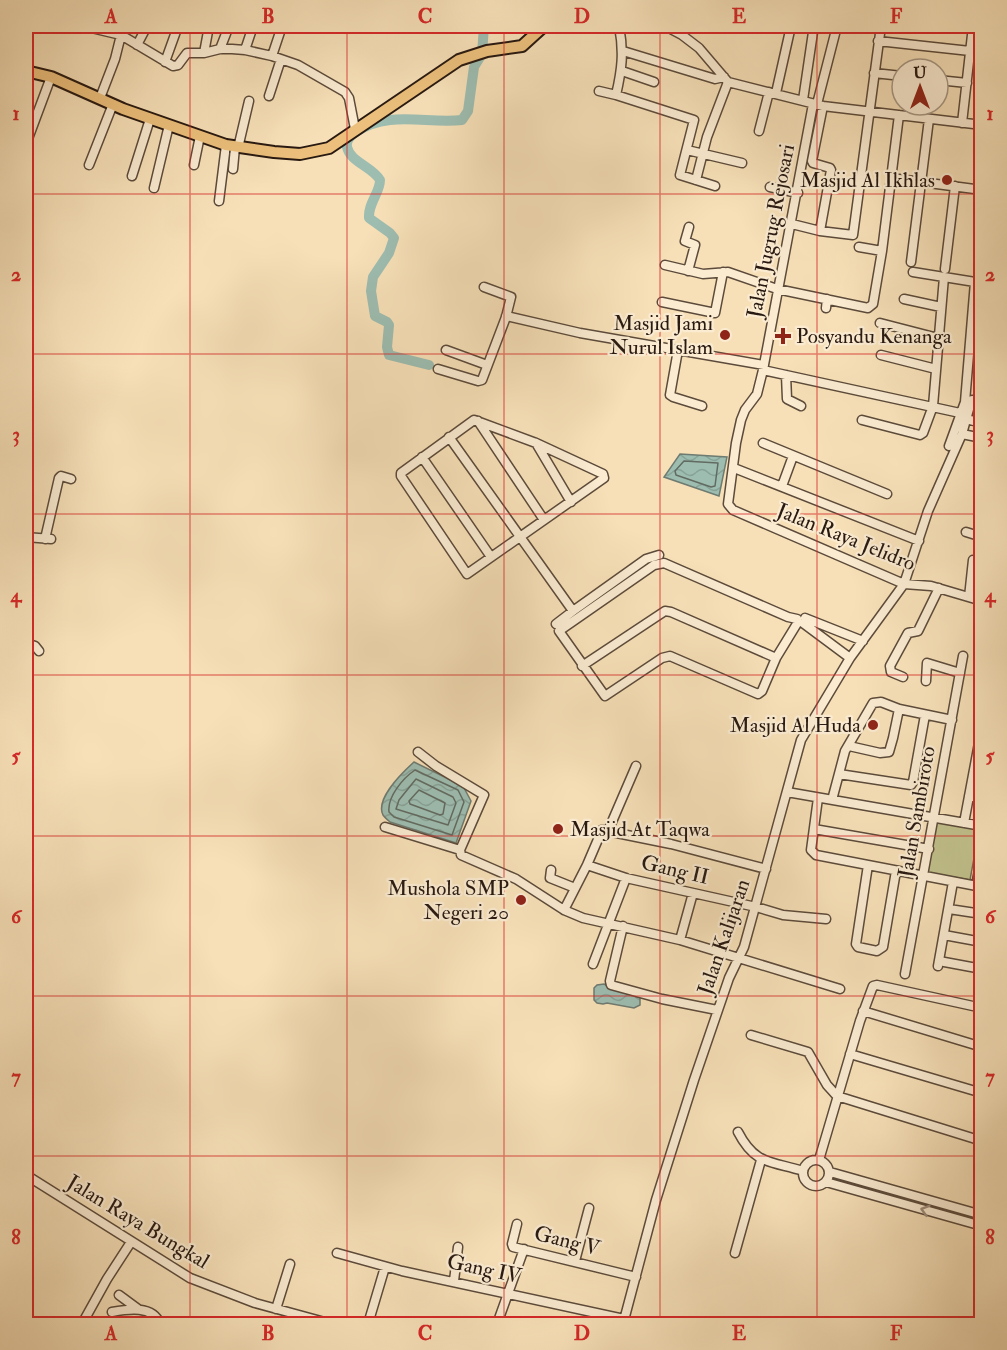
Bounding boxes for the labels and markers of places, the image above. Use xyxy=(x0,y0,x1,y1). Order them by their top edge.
place label: Masjid Al Ikhlas xyxy=(800,167,935,194)
marker: Masjid Al Ikhlas xyxy=(940,173,954,187)
place label: Masjid Jami Nurul Islam xyxy=(609,310,713,361)
place label: Posyandu Kenanga xyxy=(796,323,952,350)
marker: Posyandu Kenanga xyxy=(774,327,792,345)
marker: Masjid Jami Nurul Islam xyxy=(718,328,732,342)
place label: Masjid Al Huda xyxy=(730,712,861,739)
marker: Masjid Al Huda xyxy=(866,718,880,732)
place label: Masjid At Taqwa xyxy=(570,816,710,843)
marker: Masjid At Taqwa xyxy=(551,822,565,836)
place label: Mushola SMP Negeri 20 xyxy=(387,875,509,926)
marker: Mushola SMP Negeri 20 xyxy=(514,893,528,907)

